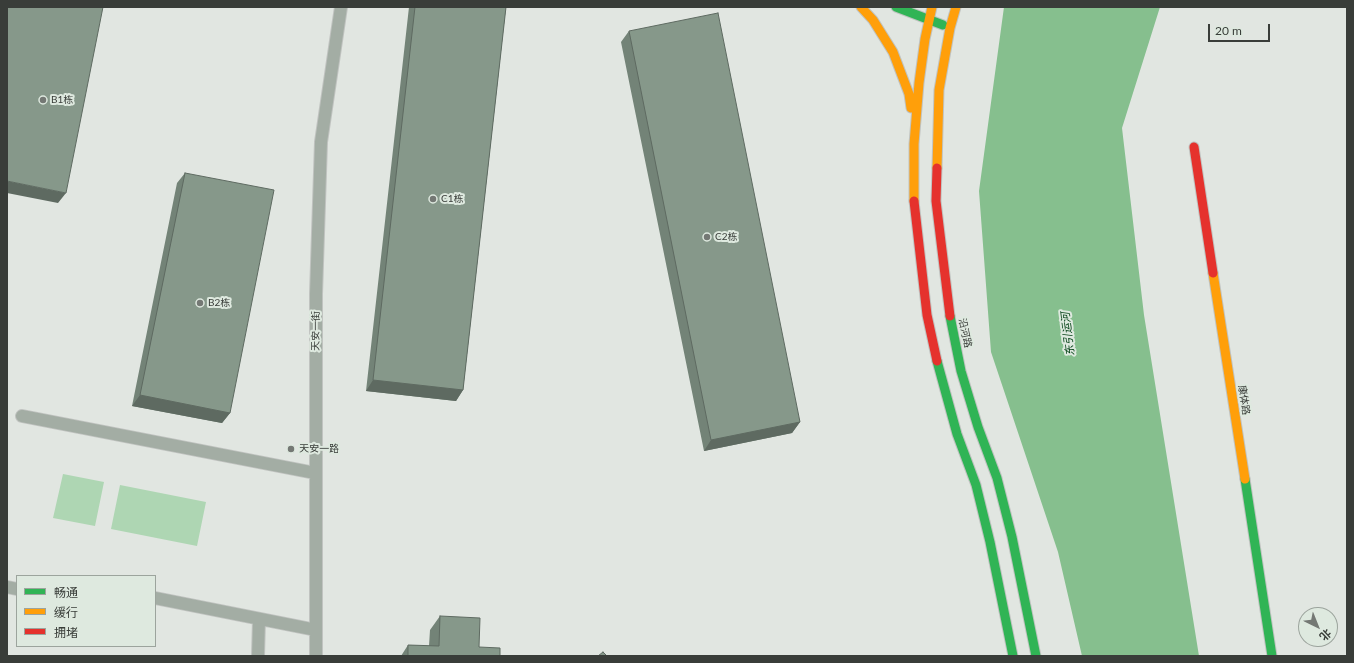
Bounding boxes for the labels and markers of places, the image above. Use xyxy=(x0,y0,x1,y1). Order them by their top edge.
place label: B1栋 xyxy=(51,94,73,106)
marker: B1栋 xyxy=(38,95,48,105)
place label: C1栋 xyxy=(441,193,463,205)
marker: C1栋 xyxy=(428,194,438,204)
place label: C2栋 xyxy=(715,231,737,243)
marker: C2栋 xyxy=(702,232,712,242)
place label: B2栋 xyxy=(208,297,230,309)
marker: B2栋 xyxy=(195,298,205,308)
place label: 天安一路 xyxy=(299,443,339,455)
marker: 天安一路 xyxy=(286,444,296,454)

